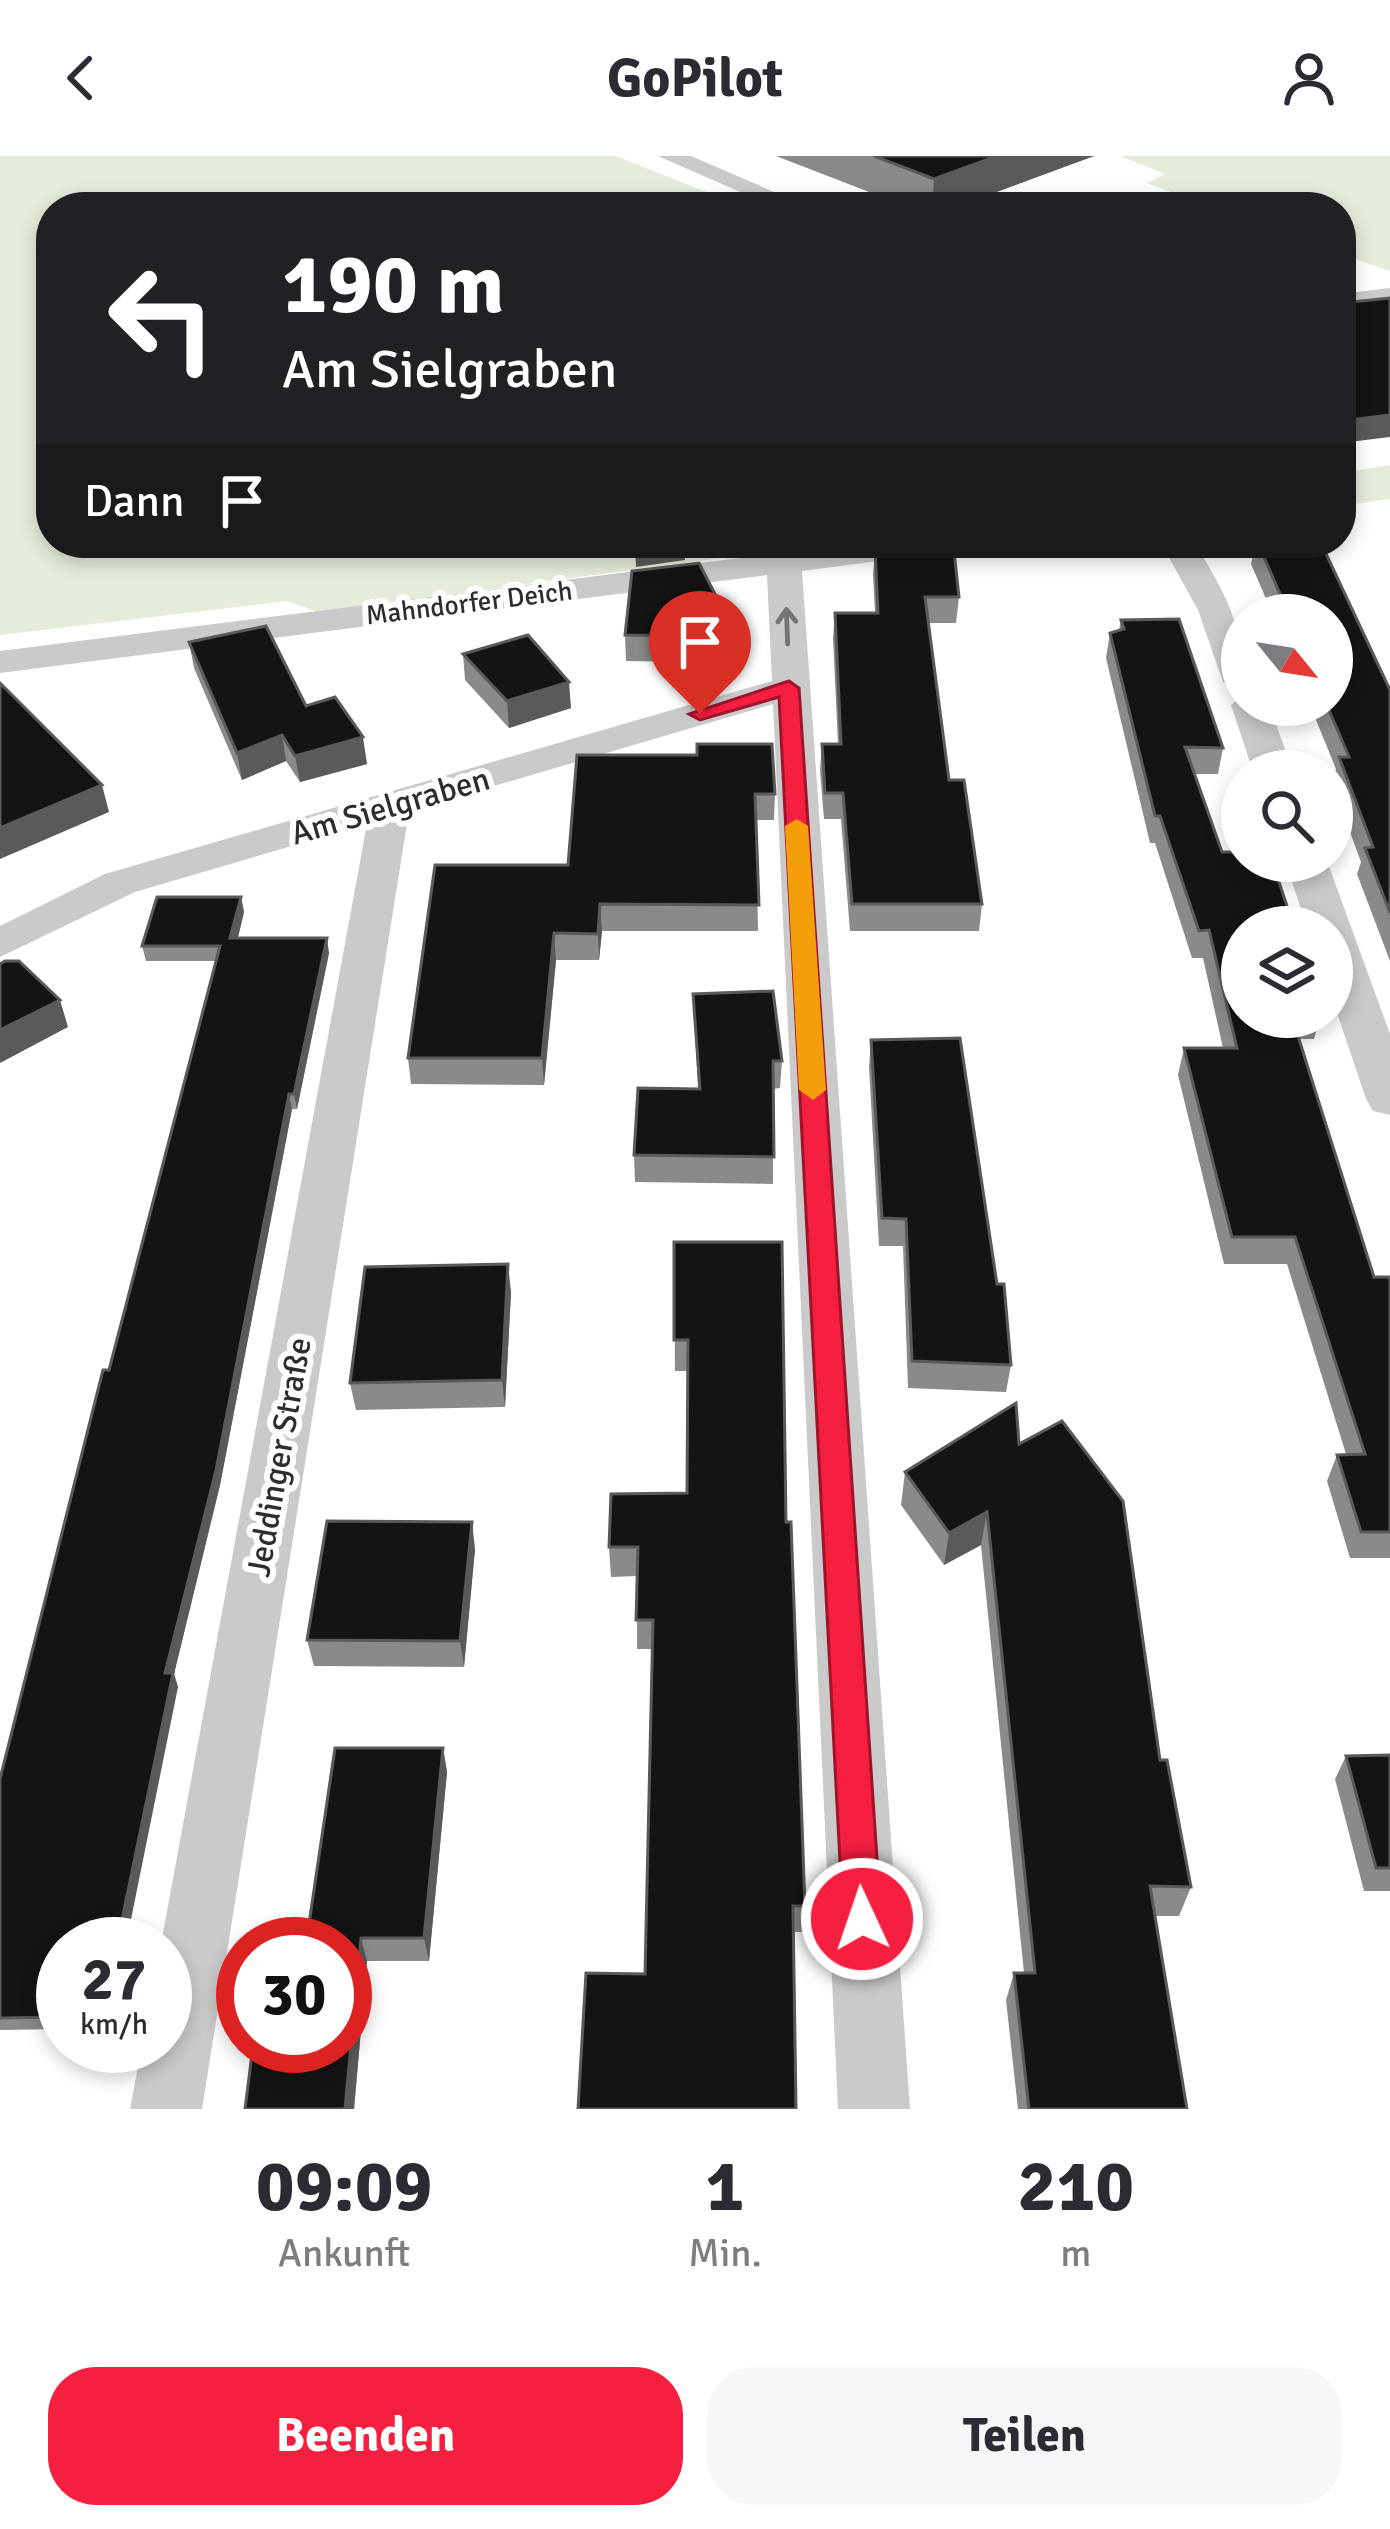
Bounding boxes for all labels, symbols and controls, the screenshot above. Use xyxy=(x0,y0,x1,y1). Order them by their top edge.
icon: back xyxy=(48,45,114,111)
text: GoPilot xyxy=(607,45,783,112)
icon: person xyxy=(1276,45,1342,111)
text: 190 m xyxy=(282,233,504,337)
icon: left xyxy=(84,240,240,396)
text: Am Sielgraben xyxy=(282,336,617,403)
icon: arrive xyxy=(209,468,275,534)
text: Dann xyxy=(84,474,185,529)
street label: Mahndorfer Deich xyxy=(364,574,574,633)
pin xyxy=(649,591,751,714)
north arrow xyxy=(1221,594,1353,726)
map controls xyxy=(1221,594,1353,1038)
one-way arrow xyxy=(775,607,798,646)
icon: arrive xyxy=(667,609,733,675)
button: search xyxy=(1221,750,1353,882)
street label: Am Sielgraben xyxy=(286,758,495,854)
button: layers xyxy=(1221,906,1353,1038)
street label: Jeddinger Straße xyxy=(238,1334,321,1580)
position arrow xyxy=(799,1856,925,1982)
speed limit sign: 30 xyxy=(216,1917,372,2073)
text: 27 xyxy=(82,1943,146,2017)
text: km/h xyxy=(80,2006,148,2043)
text: 09:09 xyxy=(256,2142,432,2231)
text: 1 xyxy=(706,2142,744,2231)
text: 210 xyxy=(1018,2142,1134,2231)
text: Ankunft xyxy=(278,2229,410,2277)
text: Min. xyxy=(688,2229,762,2277)
text: m xyxy=(1060,2229,1091,2277)
button: Beenden xyxy=(48,2367,683,2505)
button: Teilen xyxy=(707,2367,1342,2505)

